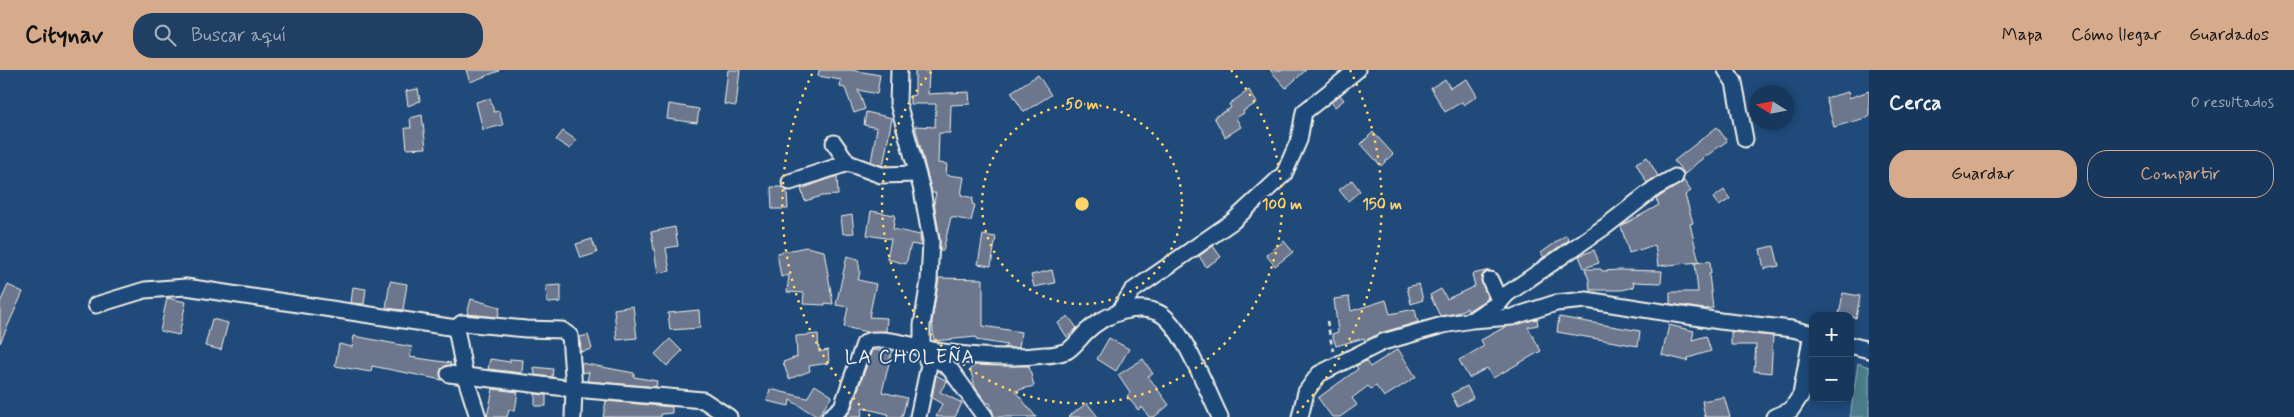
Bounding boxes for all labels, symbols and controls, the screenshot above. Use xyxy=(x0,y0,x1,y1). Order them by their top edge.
search box xyxy=(133,13,483,58)
text: Citynav xyxy=(25,20,103,51)
icon: search xyxy=(151,21,179,49)
text: Buscar aquí xyxy=(191,23,287,48)
text: Mapa xyxy=(2002,23,2043,47)
text: Cómo llegar xyxy=(2071,23,2161,47)
text: Guardados xyxy=(2189,23,2269,47)
north arrow xyxy=(1749,85,1794,130)
text: Cerca xyxy=(1889,89,1942,117)
text: 0 resultados xyxy=(2191,92,2274,113)
text: 50 m xyxy=(1065,95,1099,115)
button: Guardar xyxy=(1889,150,2077,198)
button: Compartir xyxy=(2087,150,2274,198)
centre of rings xyxy=(1073,195,1091,213)
text: 100 m xyxy=(1262,195,1302,215)
text: 150 m xyxy=(1362,195,1402,215)
map controls xyxy=(1809,312,1854,402)
button: + xyxy=(1809,312,1854,357)
district label: LA CHOLEÑA xyxy=(845,344,975,371)
button: − xyxy=(1809,357,1854,402)

